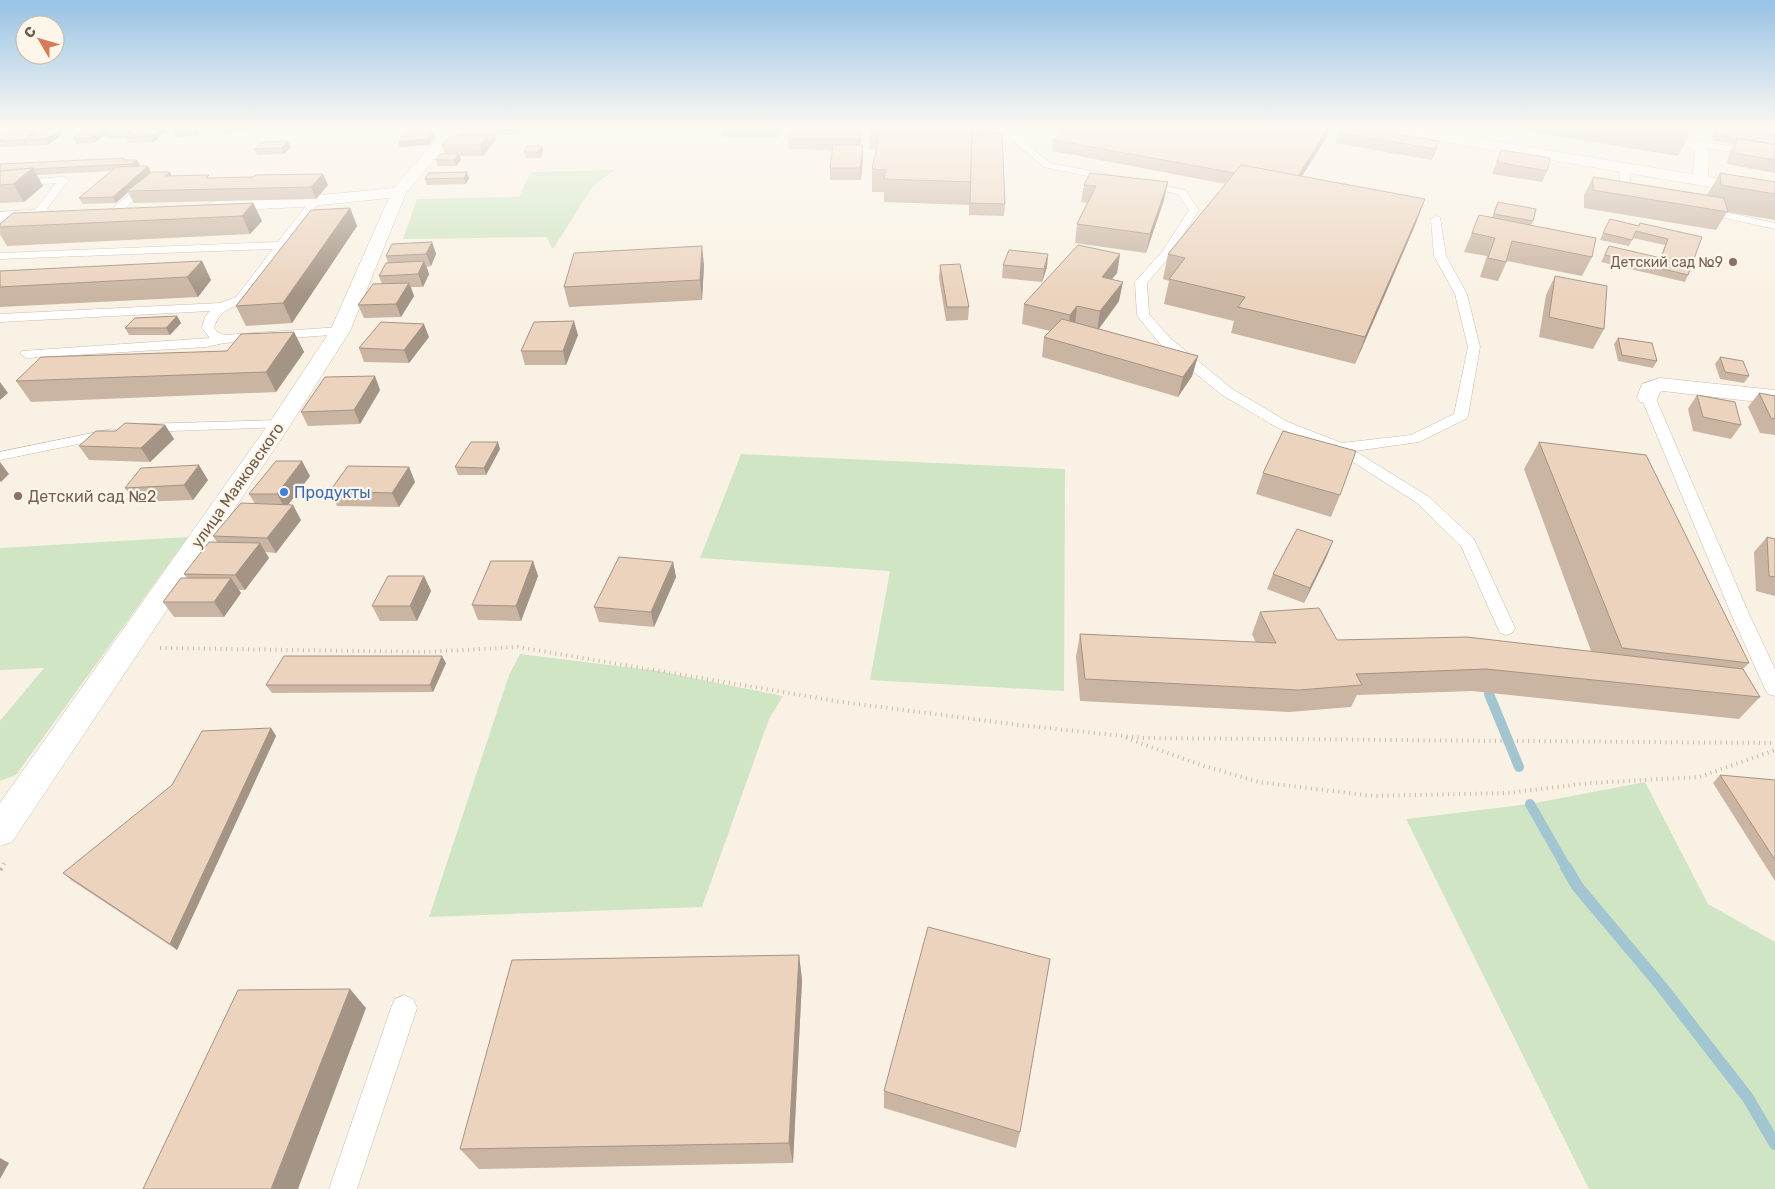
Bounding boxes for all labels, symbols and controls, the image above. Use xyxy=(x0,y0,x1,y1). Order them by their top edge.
north arrow xyxy=(15,15,65,65)
text: С xyxy=(20,23,40,41)
place label: Детский сад №9 xyxy=(1611,254,1723,271)
marker: Детский сад №9 xyxy=(1727,256,1739,268)
street label: улица Маяковского xyxy=(187,419,288,552)
place label: Продукты xyxy=(294,483,371,502)
marker: Продукты xyxy=(278,486,290,498)
place label: Детский сад №2 xyxy=(28,487,156,506)
marker: Детский сад №2 xyxy=(12,490,24,502)

